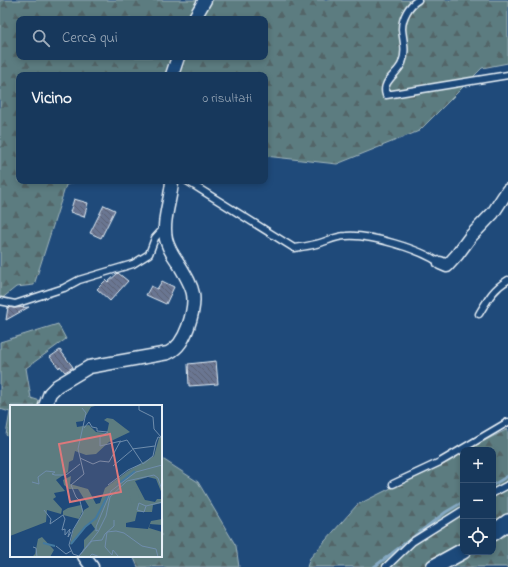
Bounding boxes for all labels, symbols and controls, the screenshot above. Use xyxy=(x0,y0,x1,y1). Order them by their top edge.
search box xyxy=(16,16,268,60)
icon: search xyxy=(30,27,52,49)
text: Cerca qui xyxy=(62,27,118,49)
text: Vicino xyxy=(32,86,72,111)
text: 0 risultati xyxy=(202,89,252,108)
inset map xyxy=(10,405,162,557)
map controls xyxy=(460,447,496,555)
button: + xyxy=(460,447,496,483)
button: − xyxy=(460,483,496,519)
button: locate xyxy=(460,519,496,555)

